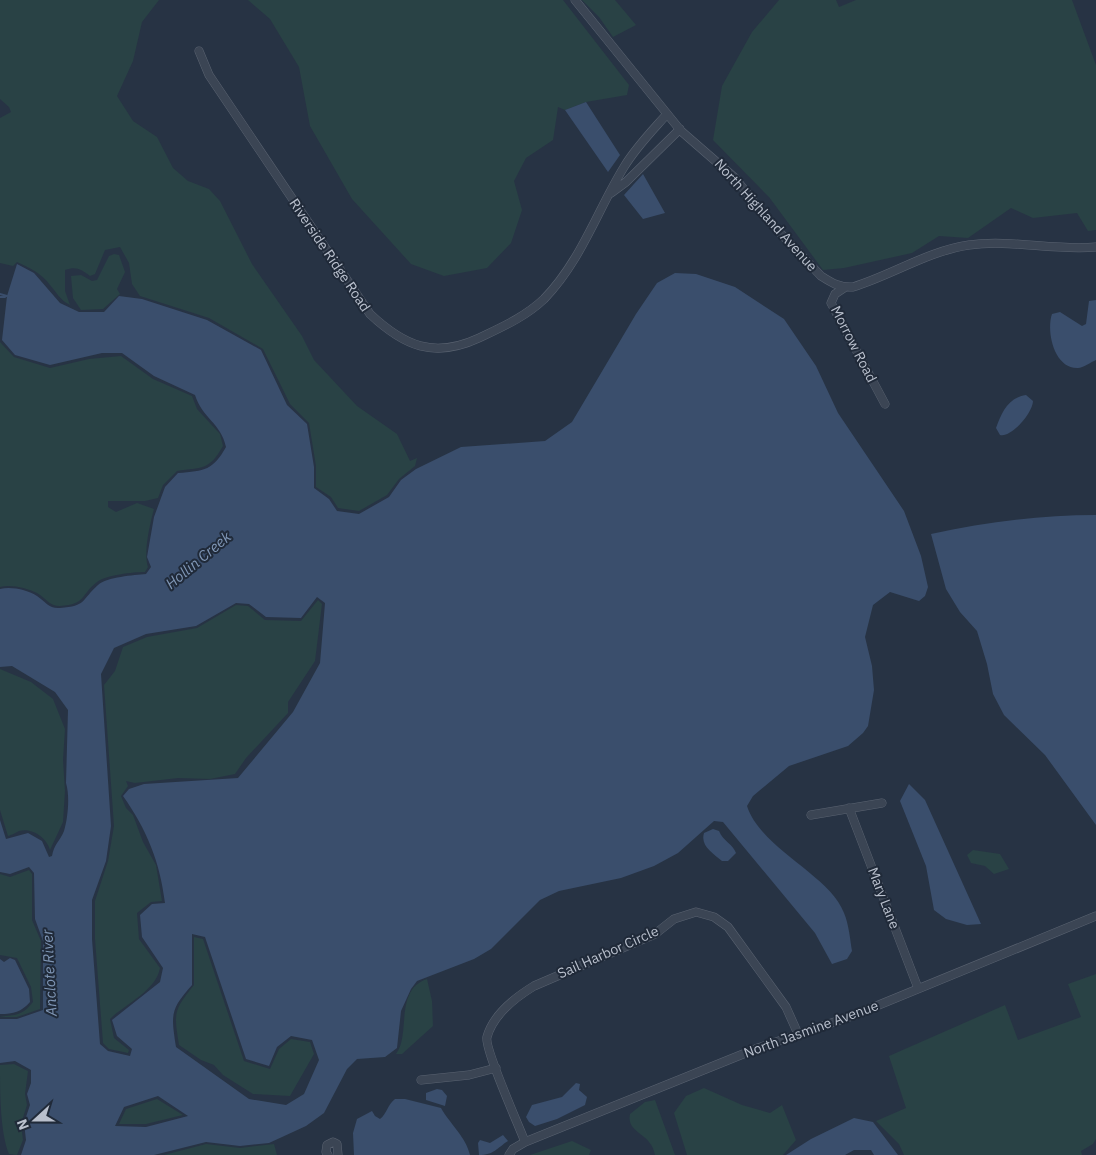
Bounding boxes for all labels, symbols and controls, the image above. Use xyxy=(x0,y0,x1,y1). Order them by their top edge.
street label: North Highland Avenue xyxy=(711,155,821,275)
street label: Riverside Ridge Road xyxy=(285,195,375,315)
street label: Morrow Road xyxy=(827,303,881,385)
water label: Hollin Creek xyxy=(161,527,235,593)
street label: Mary Lane xyxy=(864,865,904,932)
street label: Sail Harbor Circle xyxy=(555,921,662,982)
water label: Anclote River xyxy=(37,929,61,1018)
street label: North Jasmine Avenue xyxy=(741,996,881,1062)
north arrow xyxy=(10,1095,60,1145)
text: N xyxy=(13,1117,33,1133)

